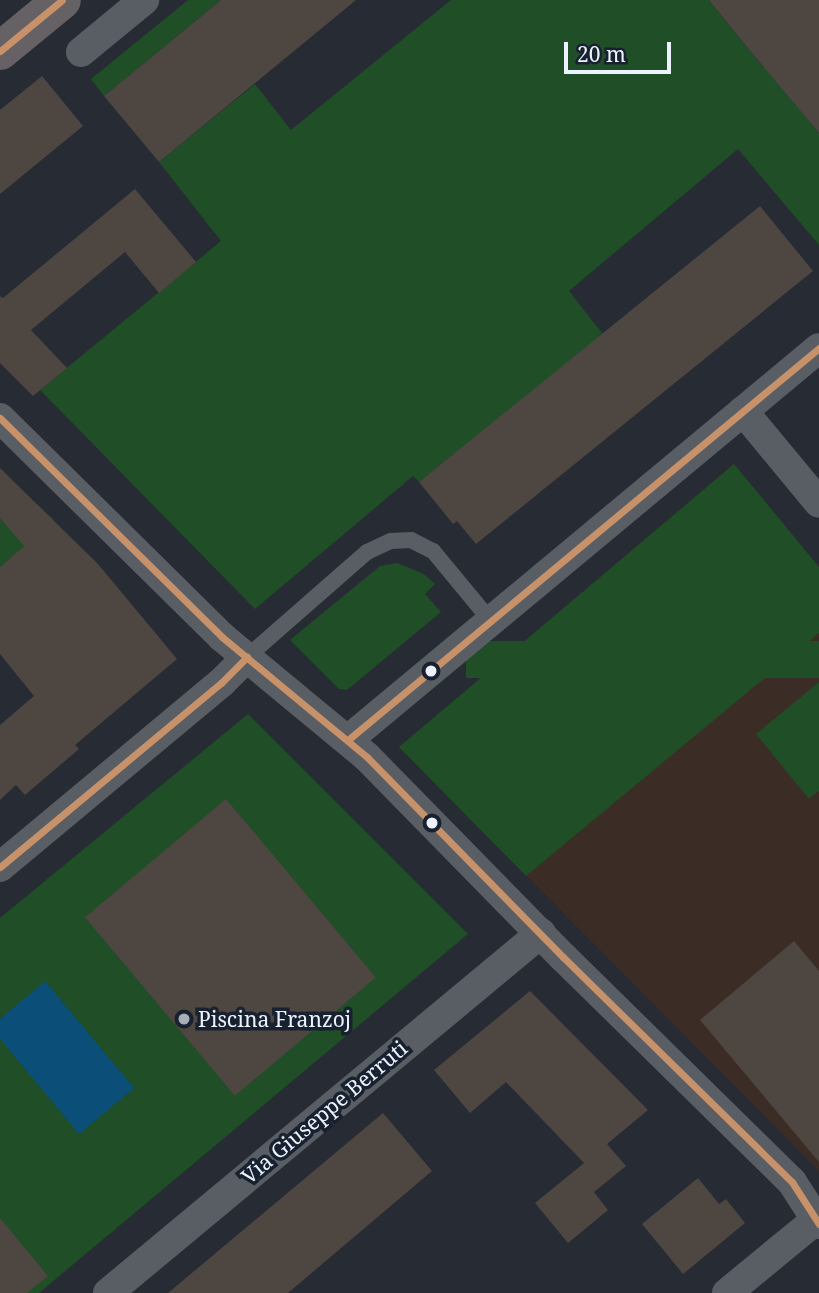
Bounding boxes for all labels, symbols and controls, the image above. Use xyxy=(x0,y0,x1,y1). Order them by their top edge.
scale bar xyxy=(567,28,674,72)
text: 20 m xyxy=(577,40,626,68)
unlabelled marker xyxy=(424,664,438,678)
unlabelled marker xyxy=(425,816,439,830)
place label: Piscina Franzoj xyxy=(198,1006,351,1032)
marker: Piscina Franzoj xyxy=(176,1011,192,1027)
street label: Via Giuseppe Berruti xyxy=(236,1035,412,1189)

